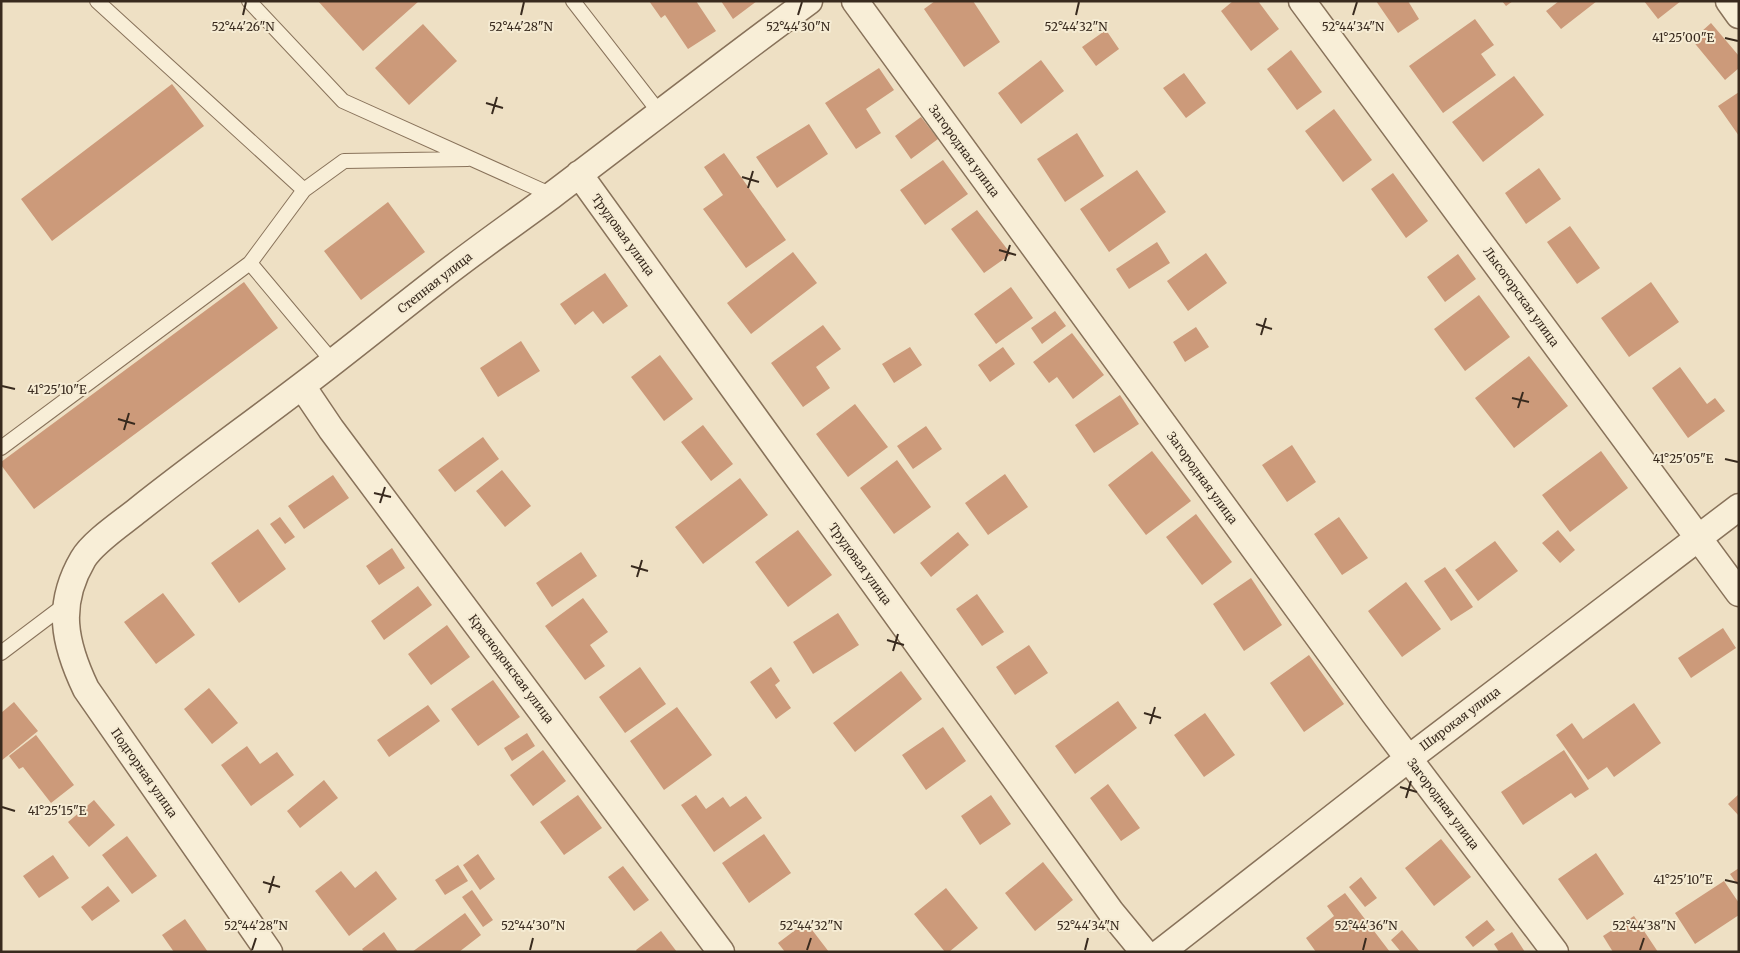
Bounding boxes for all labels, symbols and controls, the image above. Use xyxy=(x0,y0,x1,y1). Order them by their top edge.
text: 52°44'26"N xyxy=(211,19,275,34)
text: 52°44'28"N xyxy=(489,19,554,34)
text: 52°44'30"N xyxy=(766,19,831,34)
text: 52°44'32"N xyxy=(1044,19,1108,34)
text: 52°44'34"N xyxy=(1322,19,1385,34)
text: 41°25'00"E xyxy=(1652,30,1714,45)
street label: Загородная улица xyxy=(926,102,1003,200)
street label: Трудовая улица xyxy=(589,191,658,279)
street label: Лысогорская улица xyxy=(1480,244,1563,350)
street label: Степная улица xyxy=(394,248,475,316)
text: 41°25'10"E xyxy=(27,382,87,397)
street label: Загородная улица xyxy=(1164,429,1241,527)
text: 41°25'05"E xyxy=(1653,451,1714,466)
street label: Трудовая улица xyxy=(826,520,895,608)
street label: Краснодонская улица xyxy=(466,611,558,727)
street label: Широкая улица xyxy=(1416,683,1503,754)
street label: Подгорная улица xyxy=(108,725,181,821)
street label: Загородная улица xyxy=(1404,755,1483,853)
text: 41°25'15"E xyxy=(28,803,87,818)
text: 41°25'10"E xyxy=(1653,872,1713,887)
text: 52°44'28"N xyxy=(224,918,289,933)
text: 52°44'30"N xyxy=(501,918,566,933)
text: 52°44'32"N xyxy=(779,918,843,933)
text: 52°44'34"N xyxy=(1057,918,1120,933)
text: 52°44'36"N xyxy=(1334,918,1398,933)
text: 52°44'38"N xyxy=(1612,918,1676,933)

